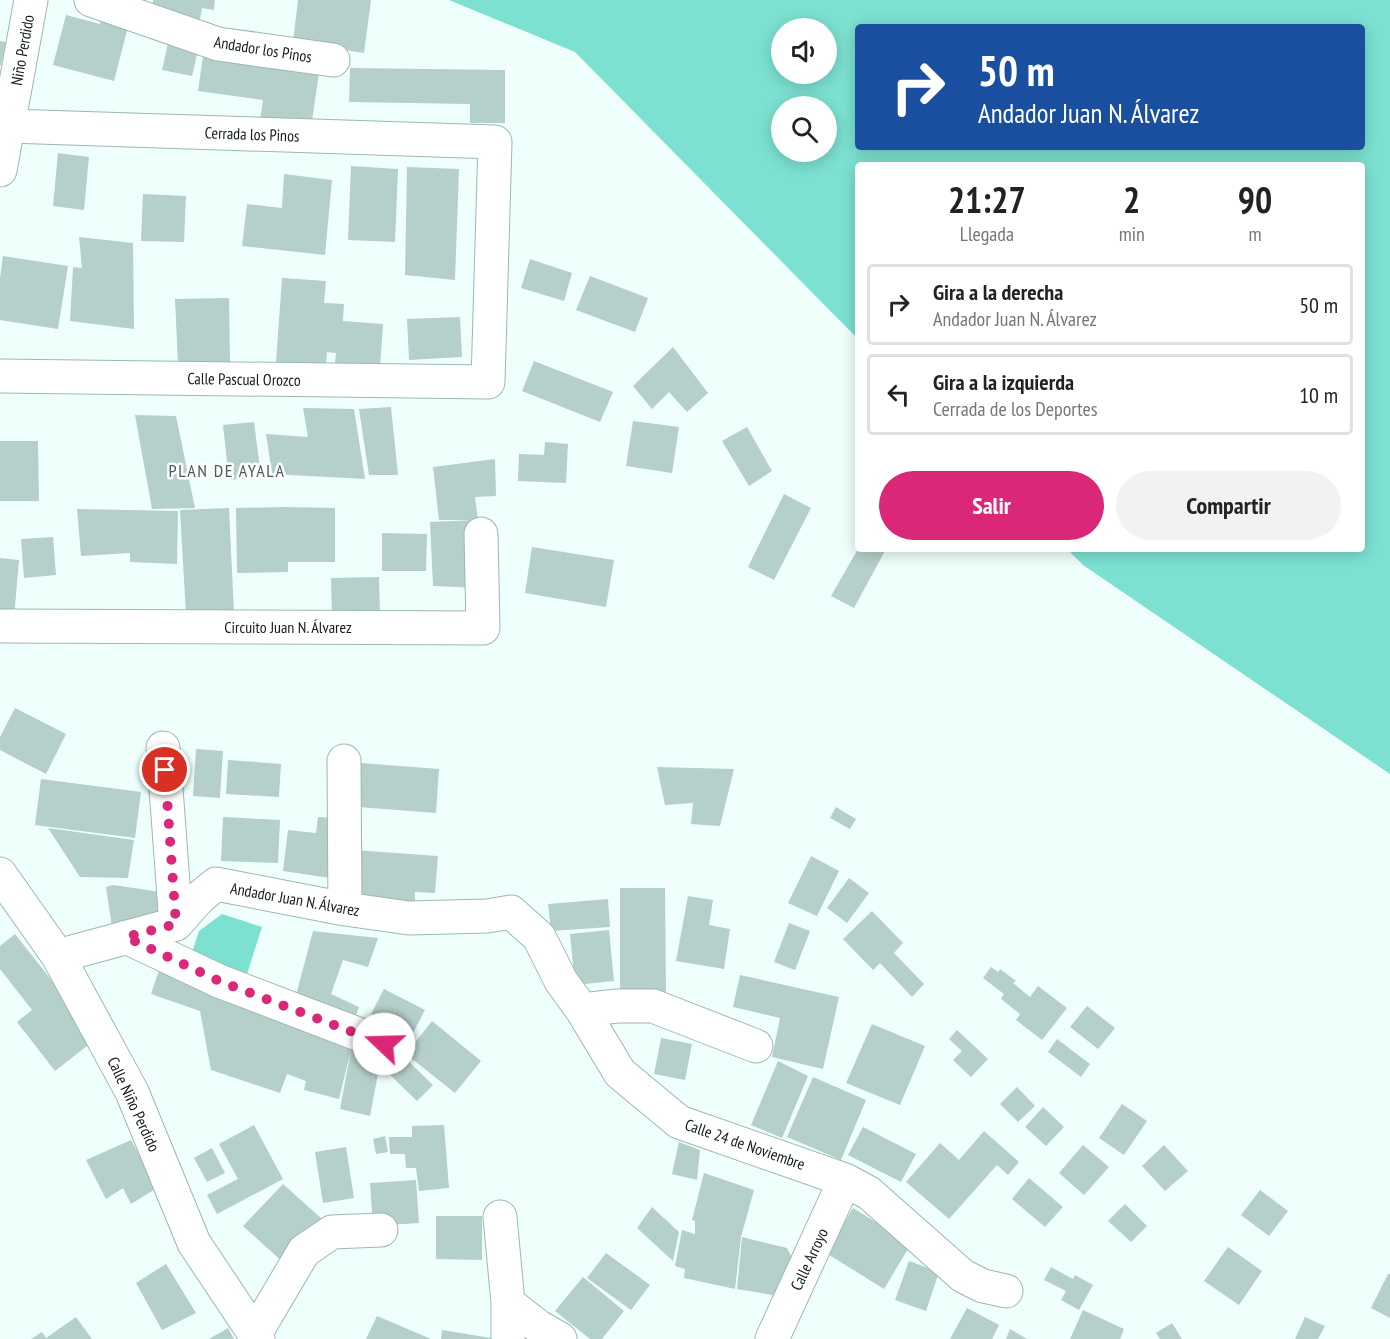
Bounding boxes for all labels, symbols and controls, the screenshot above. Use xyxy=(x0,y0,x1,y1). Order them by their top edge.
street label: Niño Perdido xyxy=(6,13,38,87)
map controls xyxy=(771,18,837,162)
button: sound xyxy=(771,18,837,84)
street label: Andador los Pinos xyxy=(213,31,313,67)
text: 50 m xyxy=(978,43,1055,98)
icon: right xyxy=(879,48,957,126)
button: search xyxy=(771,96,837,162)
text: Andador Juan N. Álvarez xyxy=(978,96,1199,130)
street label: Cerrada los Pinos xyxy=(204,122,300,146)
text: 21:27 xyxy=(948,176,1026,223)
text: 2 xyxy=(1123,176,1140,223)
text: 90 xyxy=(1238,176,1272,223)
text: Llegada xyxy=(960,221,1014,247)
text: min xyxy=(1119,221,1145,247)
text: m xyxy=(1248,221,1261,247)
text: Gira a la derecha xyxy=(933,278,1063,306)
icon: right xyxy=(882,288,915,321)
text: 50 m xyxy=(1299,291,1338,319)
text: Andador Juan N. Álvarez xyxy=(933,306,1097,332)
street label: Calle Pascual Orozco xyxy=(187,368,301,390)
text: Gira a la izquierda xyxy=(933,368,1074,396)
icon: left xyxy=(882,378,915,411)
text: 10 m xyxy=(1299,381,1338,409)
text: Cerrada de los Deportes xyxy=(933,396,1098,422)
district label: PLAN DE AYALA xyxy=(169,459,285,482)
button: Salir xyxy=(879,471,1104,540)
button: Compartir xyxy=(1116,471,1341,540)
street label: Circuito Juan N. Álvarez xyxy=(224,617,352,637)
pin xyxy=(139,744,190,795)
icon: arrive xyxy=(148,753,181,786)
street label: Andador Juan N. Álvarez xyxy=(229,878,361,920)
position arrow xyxy=(352,1012,416,1076)
street label: Calle Niño Perdido xyxy=(103,1053,165,1155)
street label: Calle 24 de Noviembre xyxy=(682,1114,808,1174)
street label: Calle Arroyo xyxy=(786,1225,832,1293)

